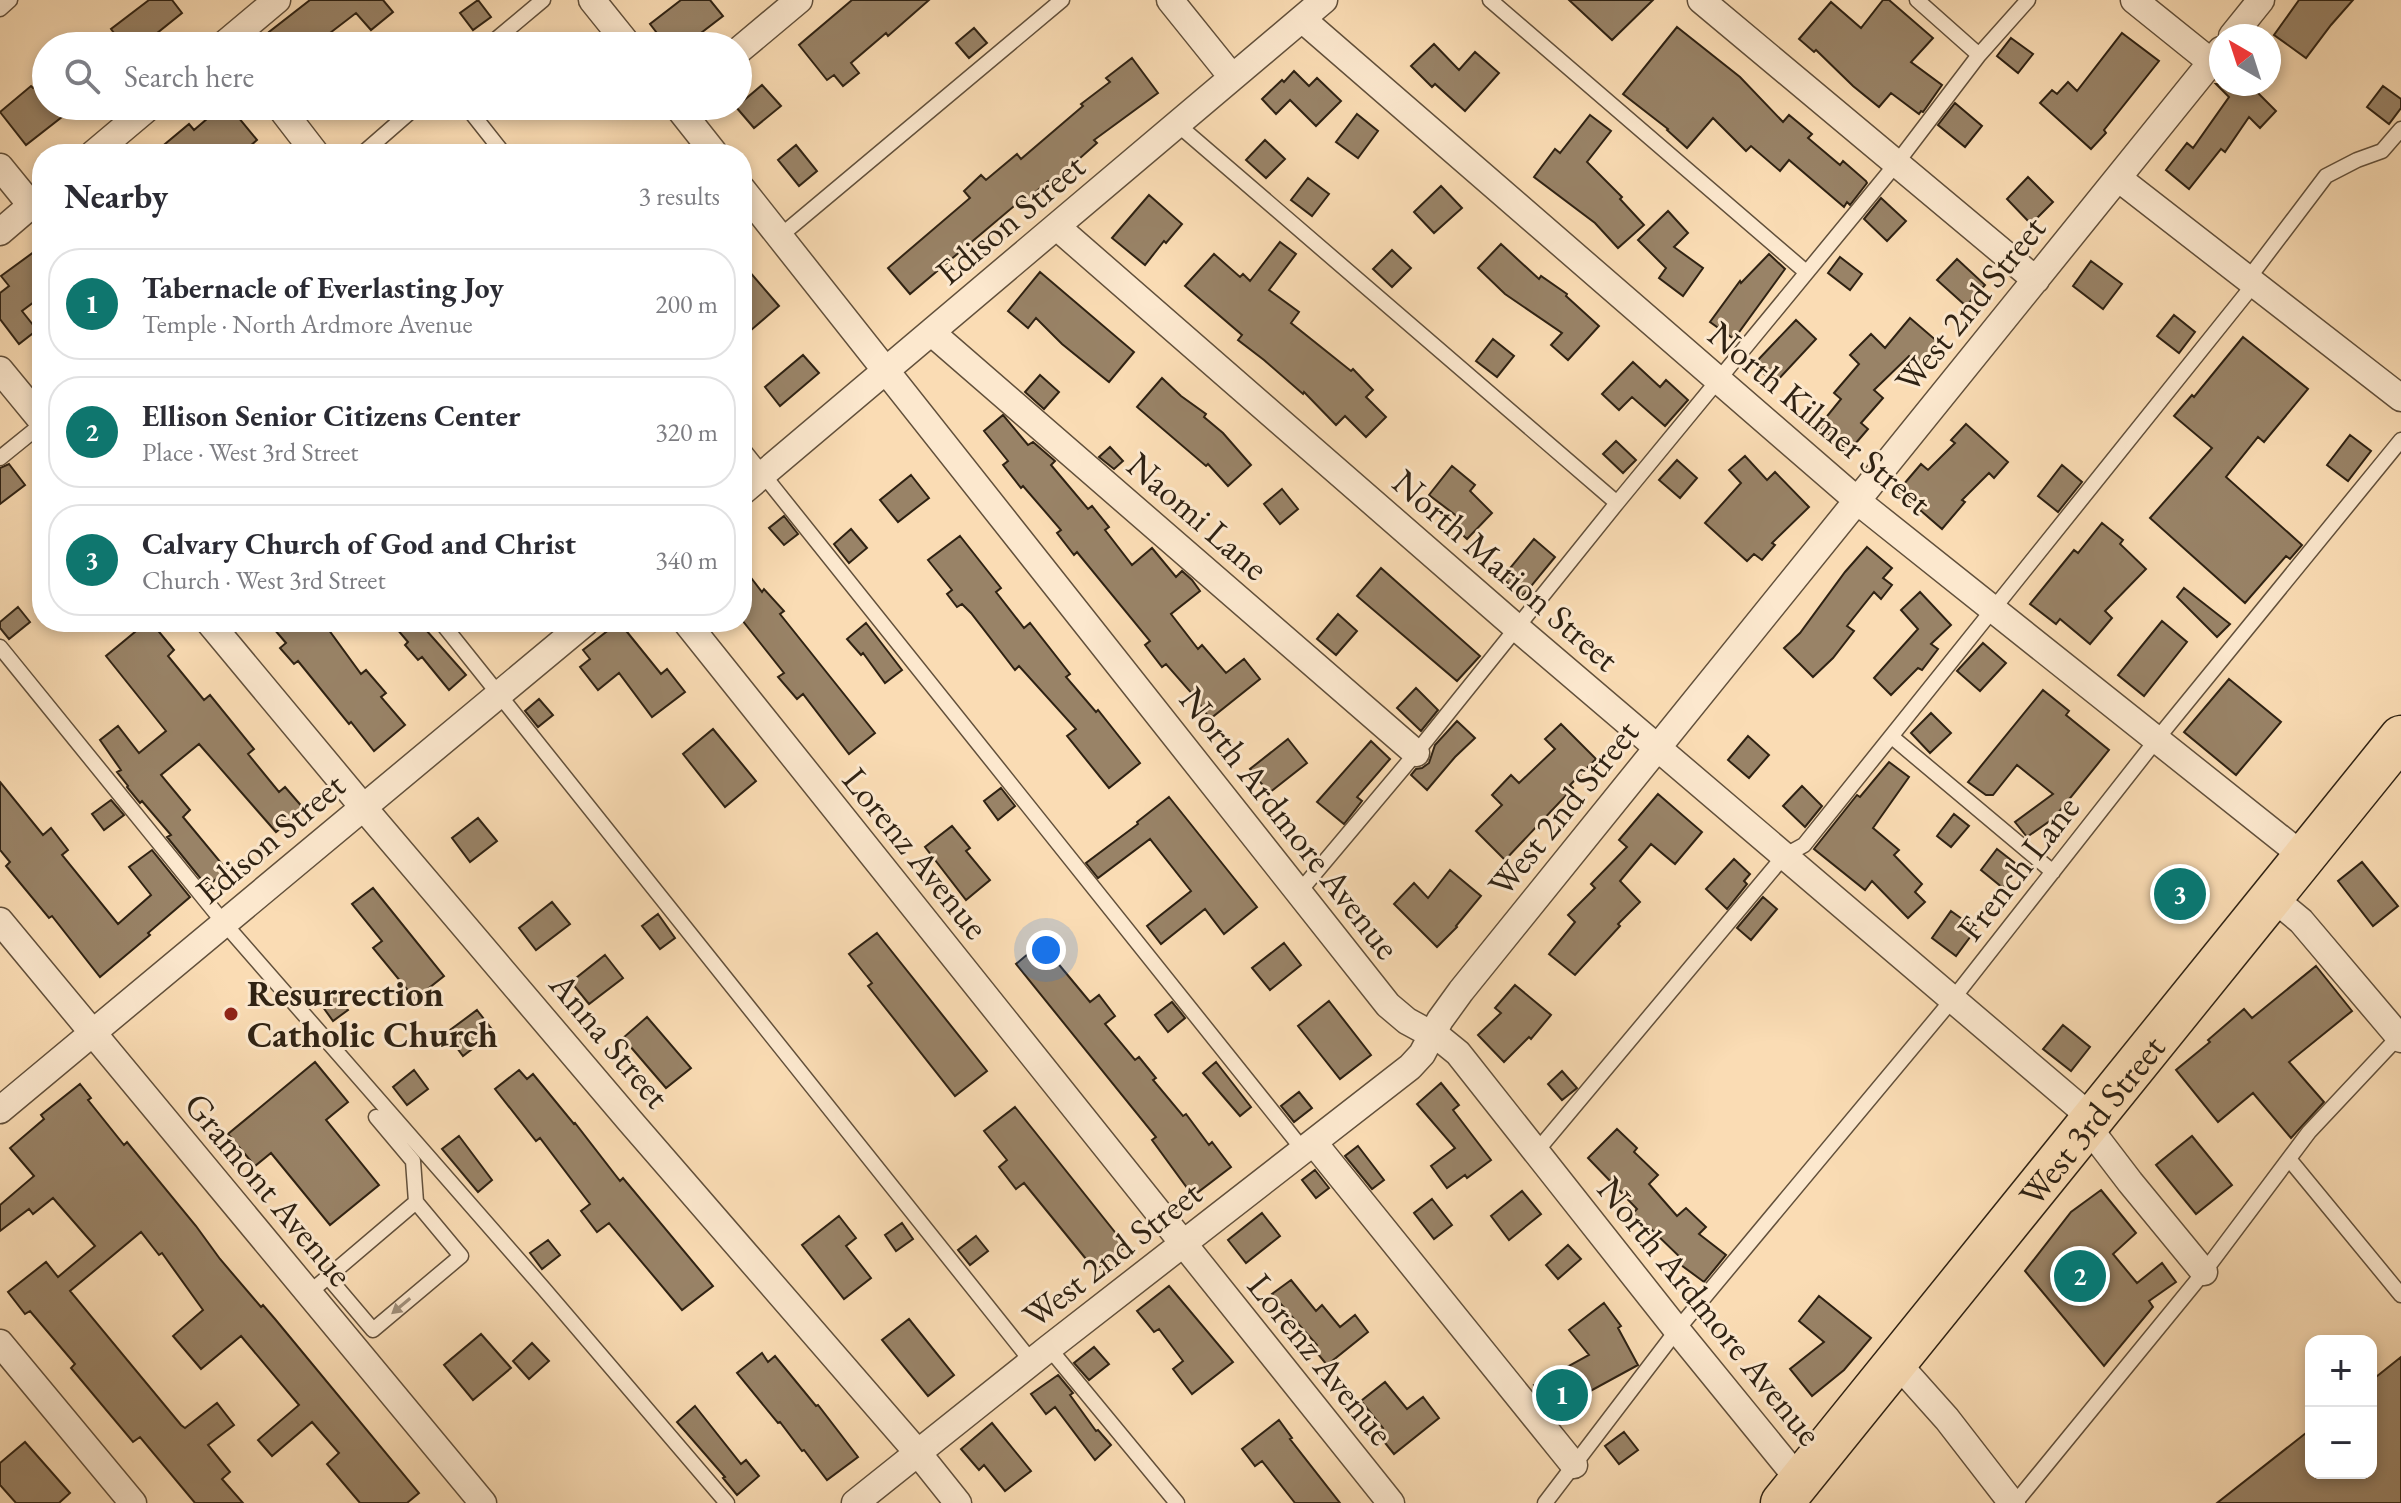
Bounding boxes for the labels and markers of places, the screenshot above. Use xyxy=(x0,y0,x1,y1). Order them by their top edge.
pin: 3 xyxy=(2154,864,2206,924)
place label: Resurrection Catholic Church xyxy=(247,970,498,1058)
marker: Resurrection Catholic Church xyxy=(222,1005,240,1023)
pin: 2 xyxy=(2054,1246,2106,1306)
pin: 1 xyxy=(1536,1365,1588,1425)

